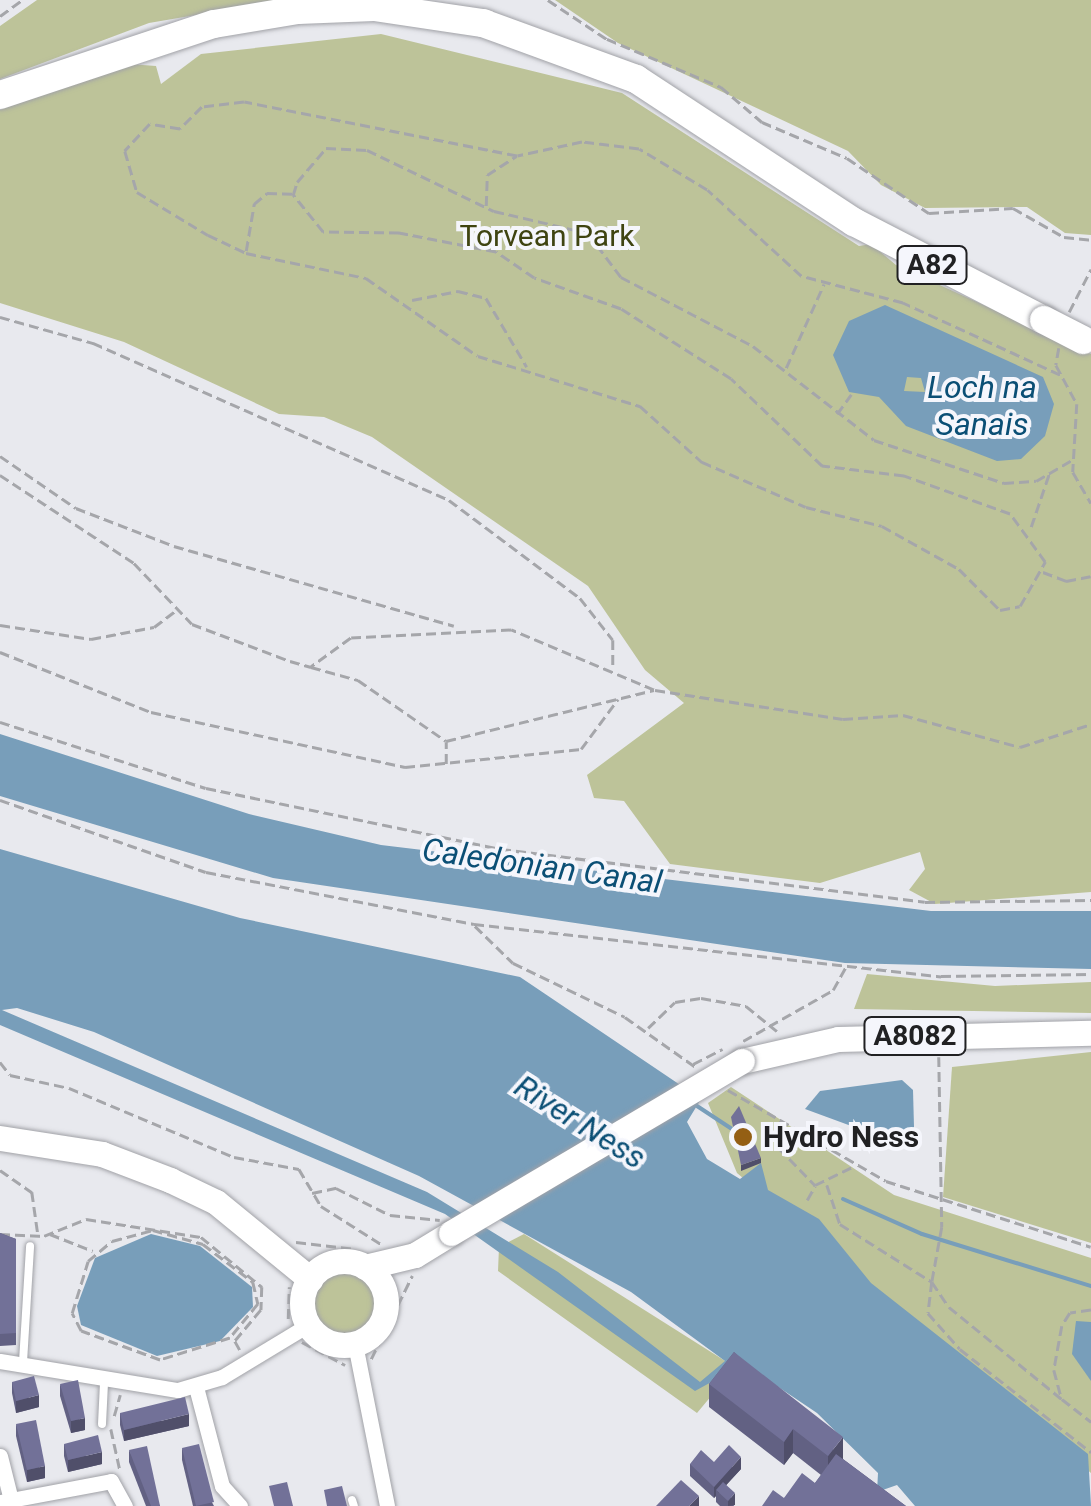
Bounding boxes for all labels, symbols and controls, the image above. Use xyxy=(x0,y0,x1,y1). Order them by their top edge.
park label: Torvean Park xyxy=(459,218,635,254)
road number: A82 xyxy=(894,242,970,288)
water label: Loch na Sanais xyxy=(927,369,1037,444)
water label: Caledonian Canal xyxy=(420,830,664,902)
road number: A8082 xyxy=(862,1013,968,1059)
water label: River Ness xyxy=(508,1067,652,1177)
place label: Hydro Ness xyxy=(763,1119,919,1155)
marker: Hydro Ness xyxy=(732,1126,754,1148)

